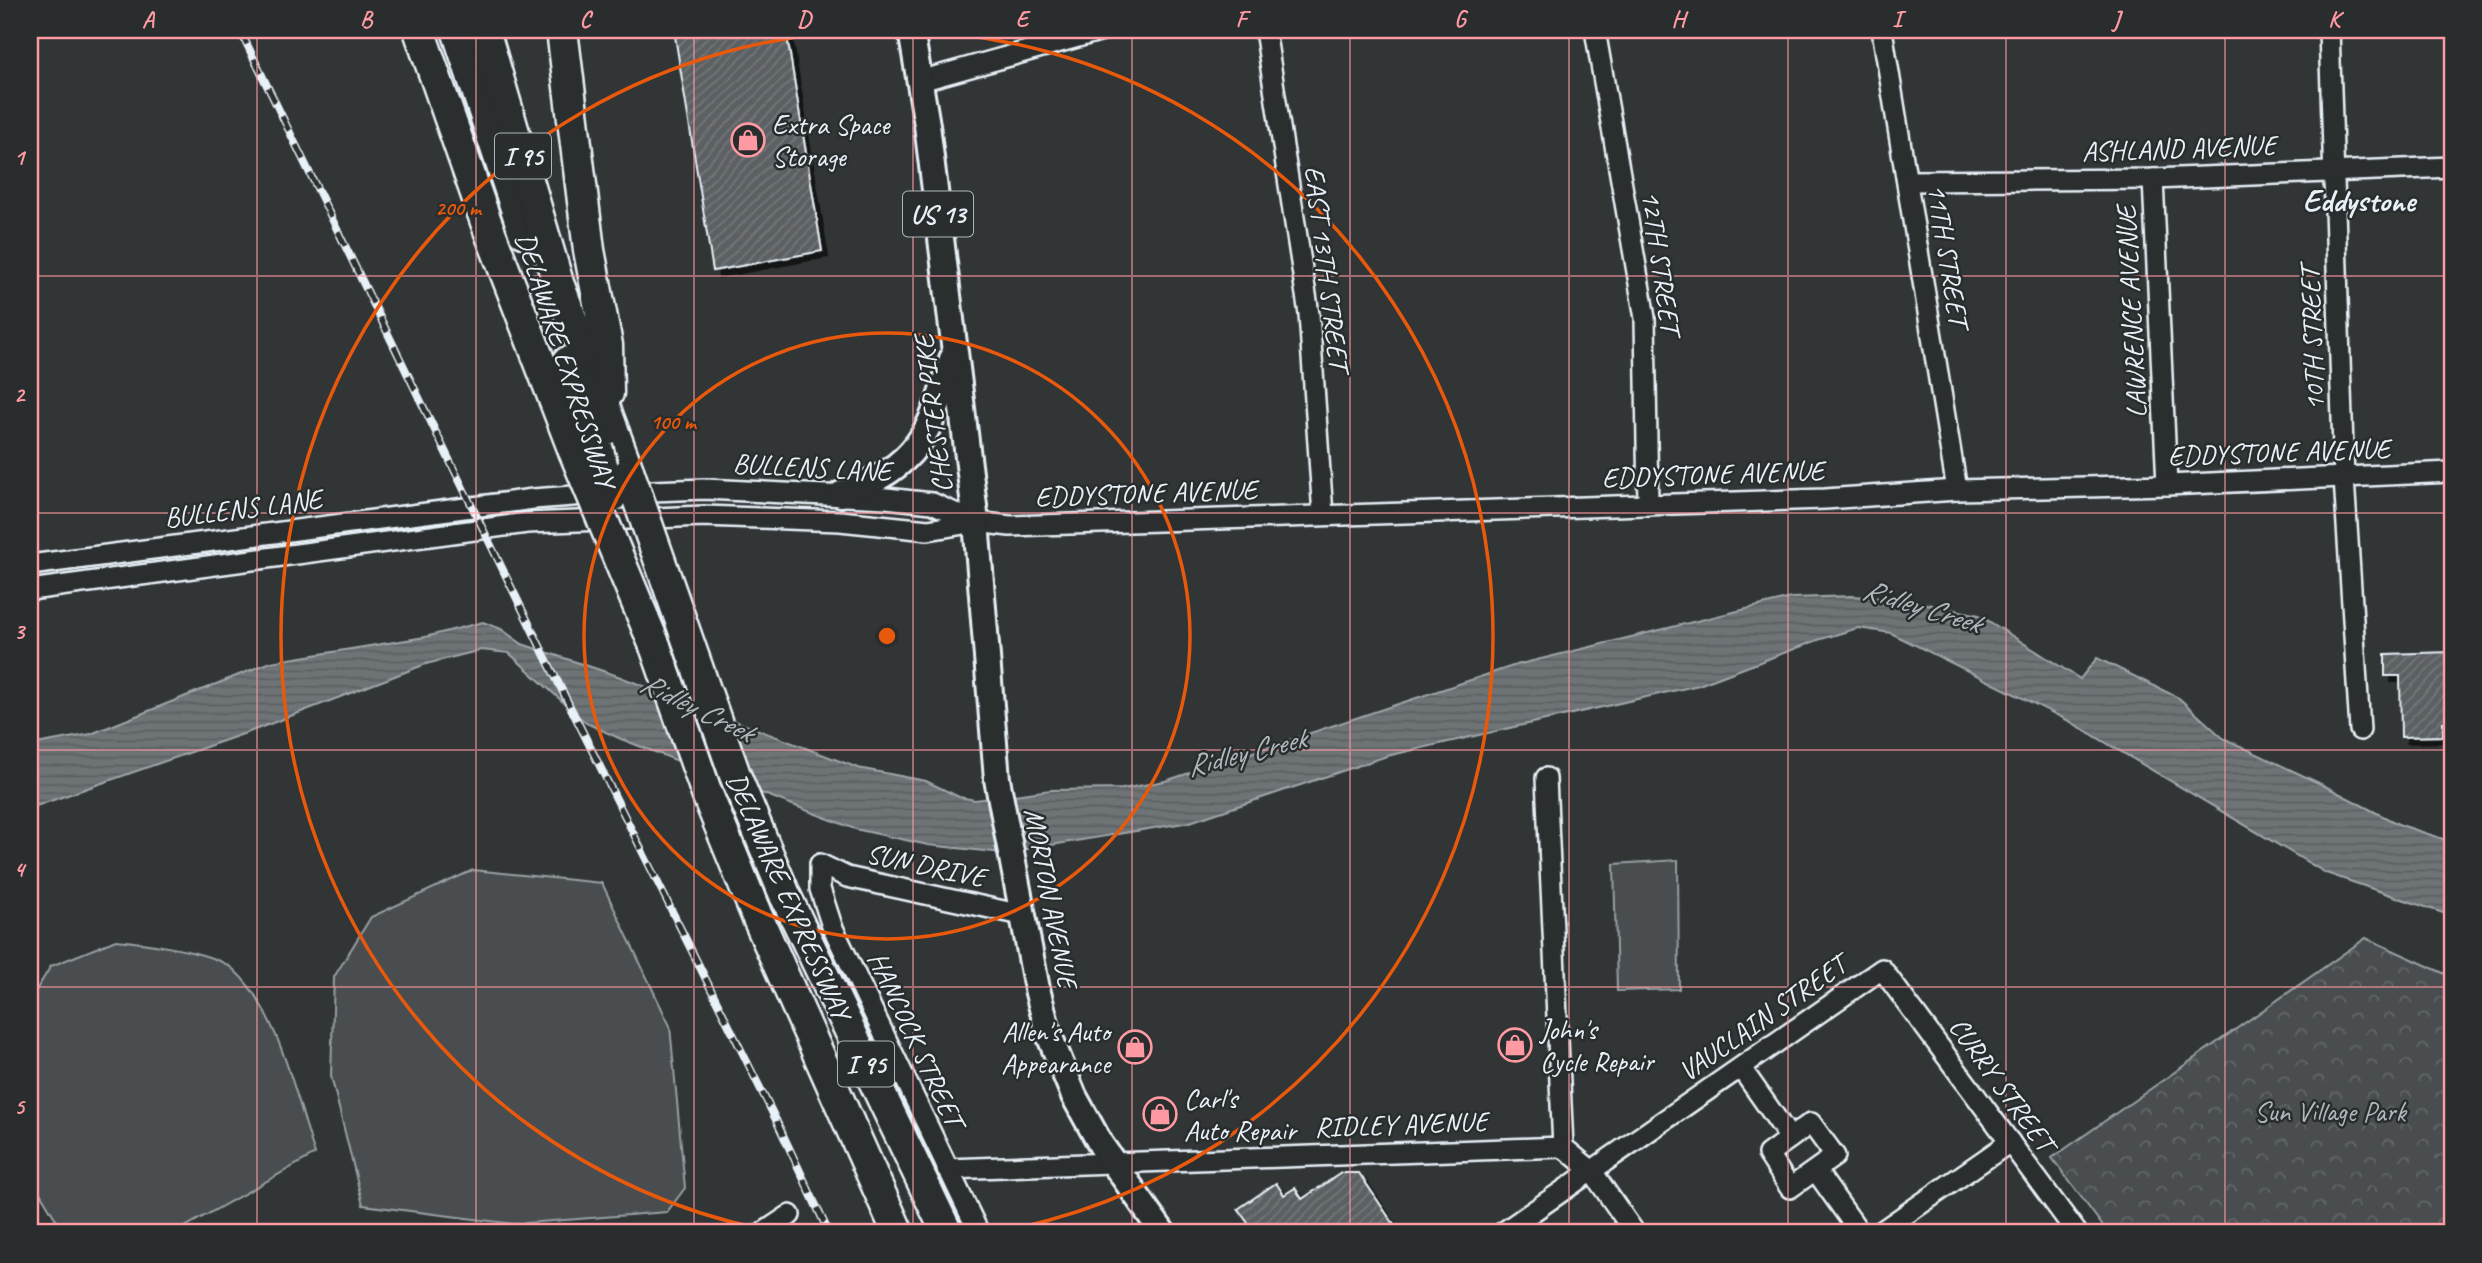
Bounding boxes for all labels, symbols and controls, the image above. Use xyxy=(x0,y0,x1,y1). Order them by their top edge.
text: A xyxy=(142,5,156,34)
text: B xyxy=(360,5,374,34)
text: C xyxy=(580,5,594,34)
text: D xyxy=(797,5,813,34)
text: E xyxy=(1016,5,1032,34)
text: F xyxy=(1236,5,1252,34)
text: G xyxy=(1454,5,1469,34)
text: H xyxy=(1671,5,1689,34)
text: I xyxy=(1892,5,1907,34)
text: J xyxy=(2110,5,2123,34)
text: K xyxy=(2328,5,2344,34)
place label: Extra Space Storage xyxy=(772,107,891,174)
shop icon: Extra Space Storage xyxy=(729,121,767,159)
street label: ASHLAND AVENUE xyxy=(2081,127,2280,169)
road number: I 95 xyxy=(495,134,551,178)
text: 1 xyxy=(14,143,27,172)
street label: EAST 13TH STREET xyxy=(1297,164,1358,379)
district label: Eddystone xyxy=(2303,180,2418,221)
street label: 11TH STREET xyxy=(1919,181,1978,336)
street label: 12TH STREET xyxy=(1634,189,1689,343)
road number: US 13 xyxy=(903,192,973,236)
text: 200 m xyxy=(435,195,483,221)
street label: LAWRENCE AVENUE xyxy=(2108,202,2154,419)
street label: DELAWARE EXPRESSWAY xyxy=(508,228,625,496)
street label: 10TH STREET xyxy=(2292,260,2332,411)
street label: CHESTER PIKE xyxy=(906,330,960,495)
text: 2 xyxy=(14,380,27,409)
text: 100 m xyxy=(650,409,698,435)
street label: EDDYSTONE AVENUE xyxy=(2167,431,2394,473)
street label: BULLENS LANE xyxy=(732,445,895,489)
street label: EDDYSTONE AVENUE xyxy=(1601,453,1828,495)
street label: EDDYSTONE AVENUE xyxy=(1034,472,1261,514)
street label: BULLENS LANE xyxy=(162,481,327,535)
water label: Ridley Creek xyxy=(1858,570,1990,643)
text: 3 xyxy=(14,617,27,646)
centre of rings xyxy=(875,624,899,648)
water label: Ridley Creek xyxy=(634,663,764,753)
water label: Ridley Creek xyxy=(1183,718,1314,785)
street label: DELAWARE EXPRESSWAY xyxy=(719,767,861,1028)
street label: MORTON AVENUE xyxy=(1016,805,1086,994)
street label: SUN DRIVE xyxy=(863,835,992,895)
text: 4 xyxy=(14,855,27,884)
street label: VAUCLAIN STREET xyxy=(1672,943,1858,1089)
street label: HANCOCK STREET xyxy=(860,946,975,1139)
street label: CURRY STREET xyxy=(1942,1010,2067,1164)
place label: John's Cycle Repair xyxy=(1538,1012,1656,1079)
place label: Allen's Auto Appearance xyxy=(1001,1014,1113,1081)
shop icon: John's Cycle Repair xyxy=(1496,1026,1534,1064)
shop icon: Allen's Auto Appearance xyxy=(1116,1028,1154,1066)
road number: I 95 xyxy=(838,1042,894,1086)
place label: Carl's Auto Repair xyxy=(1184,1081,1298,1148)
text: 5 xyxy=(14,1092,26,1121)
park label: Sun Village Park xyxy=(2254,1094,2408,1129)
shop icon: Carl's Auto Repair xyxy=(1141,1095,1179,1133)
street label: RIDLEY AVENUE xyxy=(1314,1103,1492,1145)

